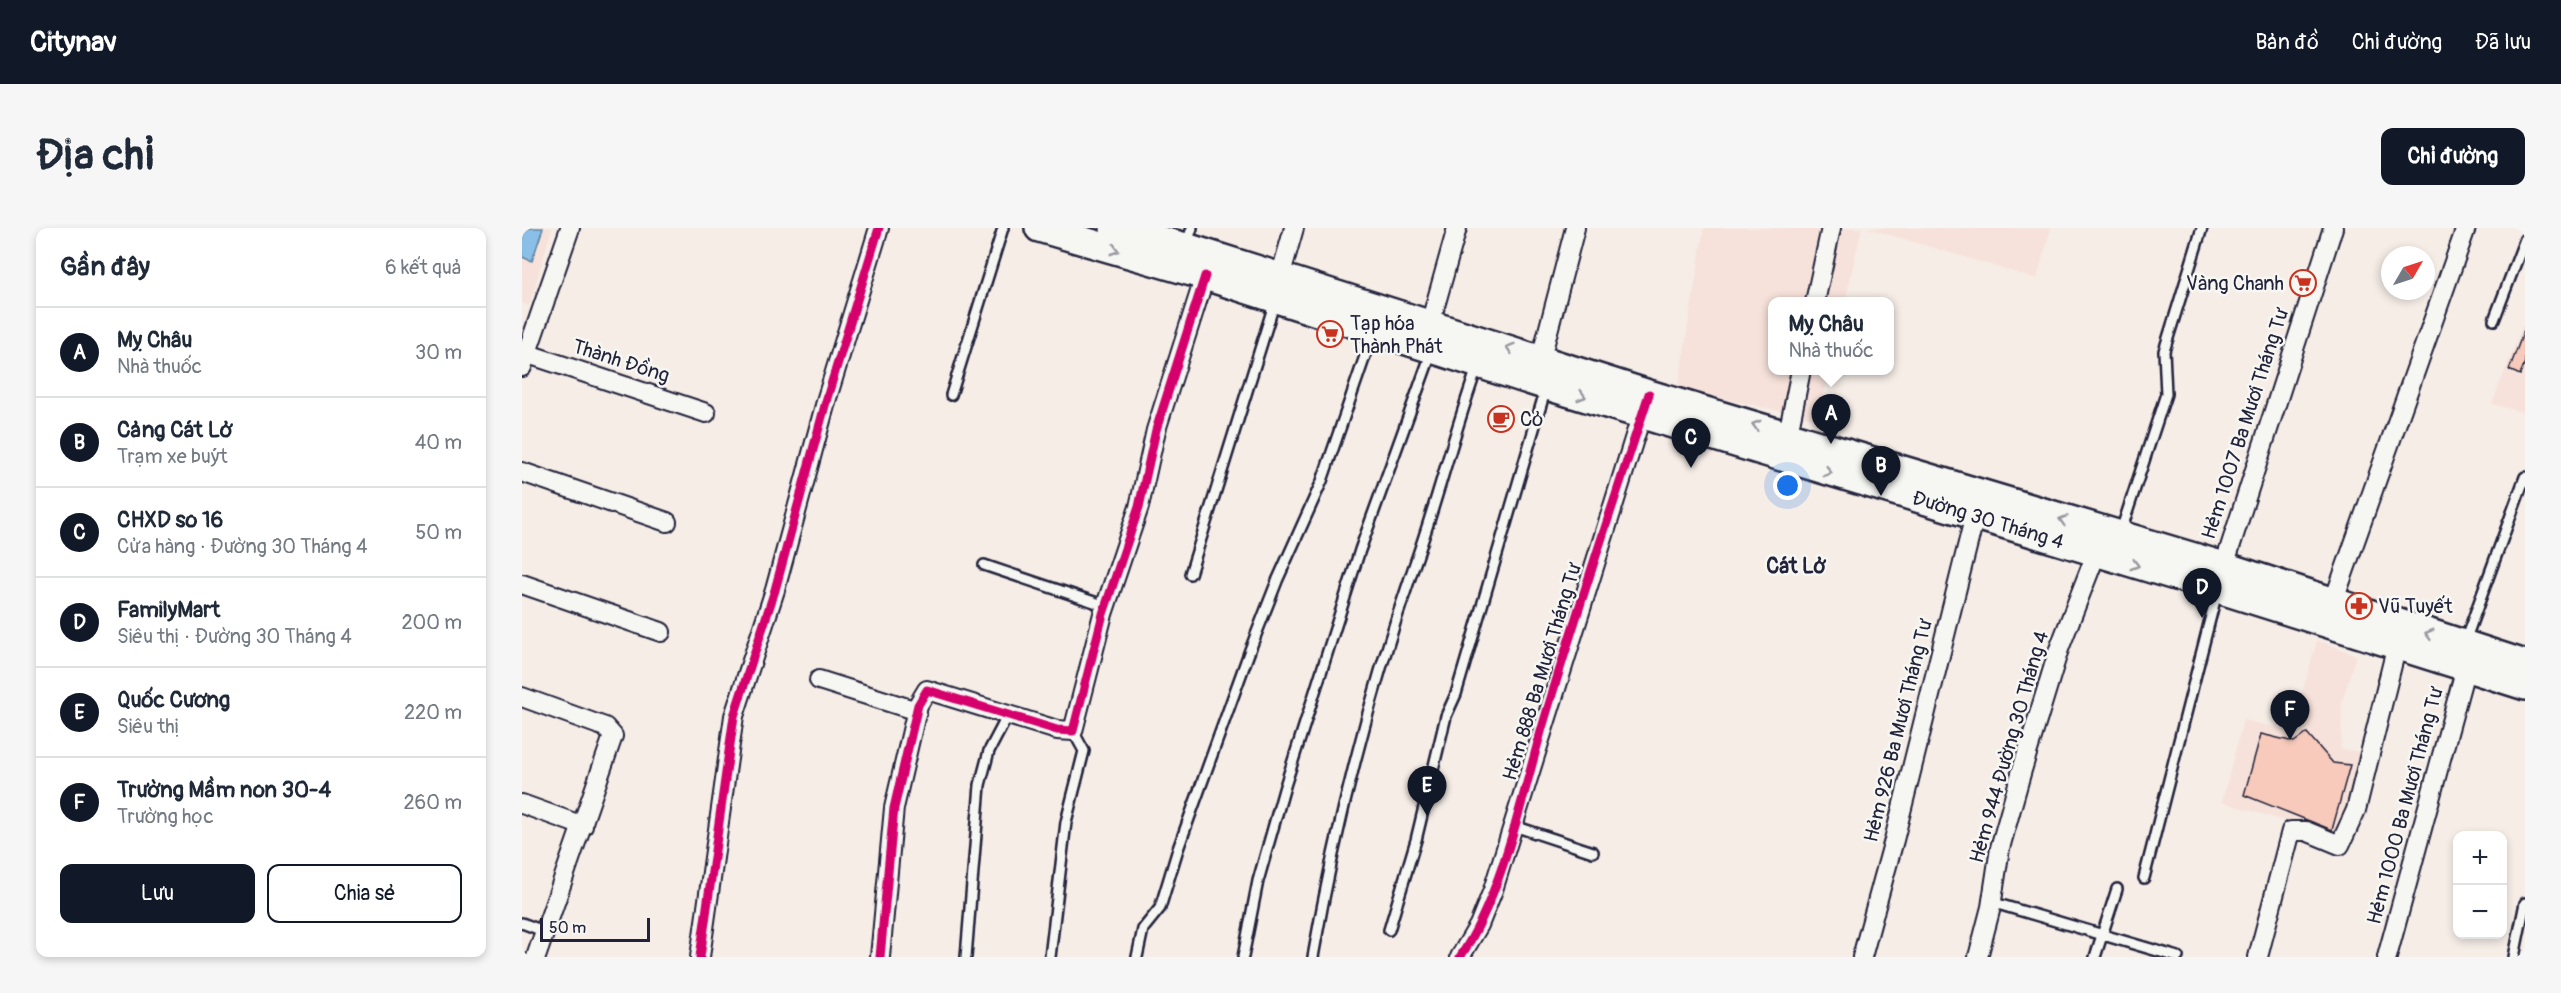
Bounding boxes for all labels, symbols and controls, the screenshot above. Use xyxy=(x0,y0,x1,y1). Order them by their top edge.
text: Citynav xyxy=(30,25,117,60)
text: Bản đồ xyxy=(2255,29,2319,56)
text: Chỉ đường xyxy=(2352,29,2442,56)
text: Đã lưu xyxy=(2475,29,2531,56)
button: Chỉ đường xyxy=(2381,128,2525,185)
text: Địa chỉ xyxy=(36,130,154,182)
one-way arrow xyxy=(1109,243,1120,255)
north arrow xyxy=(2381,246,2435,300)
text: Gần đây xyxy=(60,251,150,283)
text: 6 kết quả xyxy=(385,255,462,280)
supermarket icon: Vàng Chanh xyxy=(2288,268,2318,298)
place label: Vàng Chanh xyxy=(2186,271,2284,296)
popup xyxy=(1768,297,1894,375)
street label: Hẻm 1007 Ba Mươi Tháng Tư xyxy=(2196,304,2295,542)
text: Mỵ Châu xyxy=(1789,310,1864,338)
place label: Tạp hóa Thành Phát xyxy=(1350,311,1443,359)
supermarket icon: Tạp hóa Thành Phát xyxy=(1315,319,1345,349)
text: Mỵ Châu xyxy=(117,326,192,354)
street label: Thành Đồng xyxy=(569,334,673,388)
text: Nhà thuốc xyxy=(1789,338,1873,363)
text: A xyxy=(73,340,86,365)
text: 30 m xyxy=(415,340,462,365)
one-way arrow xyxy=(1505,343,1516,355)
text: Nhà thuốc xyxy=(117,354,202,379)
one-way arrow xyxy=(1576,389,1586,401)
pin: A xyxy=(1812,394,1850,444)
cafe icon: Cỏ xyxy=(1486,404,1516,434)
place label: Cỏ xyxy=(1520,407,1543,432)
text: Cảng Cát Lở xyxy=(117,416,233,444)
pin: C xyxy=(1672,418,1710,468)
one-way arrow xyxy=(1751,420,1762,432)
text: B xyxy=(74,430,85,455)
text: 40 m xyxy=(415,430,462,455)
text: Trạm xe buýt xyxy=(117,444,227,469)
pin: B xyxy=(1862,446,1900,496)
one-way arrow xyxy=(1822,465,1833,477)
your location xyxy=(1773,471,1802,500)
street label: Đường 30 Tháng 4 xyxy=(1909,485,2067,554)
text: CHXD so 16 xyxy=(117,506,223,534)
one-way arrow xyxy=(2058,515,2069,527)
text: C xyxy=(73,520,86,545)
text: 50 m xyxy=(415,520,462,545)
text: Cửa hàng · Đường 30 Tháng 4 xyxy=(117,534,367,559)
district label: Cát Lở xyxy=(1766,553,1827,580)
one-way arrow xyxy=(2129,558,2140,570)
street label: Hẻm 888 Ba Mươi Tháng Tư xyxy=(1497,559,1587,783)
pin: D xyxy=(2182,568,2222,618)
pharmacy icon: Vũ Tuyết xyxy=(2344,591,2374,621)
place label: Vũ Tuyết xyxy=(2378,594,2453,619)
text: FamilyMart xyxy=(117,596,220,624)
text: D xyxy=(73,610,86,635)
text: 200 m xyxy=(401,610,462,635)
street label: Hẻm 926 Ba Mươi Tháng Tư xyxy=(1858,616,1938,845)
text: Siêu thị · Đường 30 Tháng 4 xyxy=(117,624,352,649)
street label: Hẻm 944 Đường 30 Tháng 4 xyxy=(1964,628,2054,866)
one-way arrow xyxy=(2425,628,2435,641)
street label: Hẻm 1000 Ba Mươi Tháng Tư xyxy=(2361,683,2449,927)
text: Quốc Cương xyxy=(117,686,230,714)
pin: F xyxy=(2270,690,2310,740)
text: E xyxy=(74,700,85,725)
text: 220 m xyxy=(404,700,462,725)
text: Siêu thị xyxy=(117,714,180,739)
pin: E xyxy=(1408,766,1446,816)
text: Trường Mầm non 30-4 xyxy=(117,776,331,804)
text: F xyxy=(73,790,86,815)
text: 260 m xyxy=(403,790,462,815)
text: Trường học xyxy=(117,804,214,829)
map controls xyxy=(2453,831,2507,939)
button: + xyxy=(2453,831,2507,885)
button: Lưu xyxy=(60,864,255,923)
button: Chia sẻ xyxy=(267,864,462,923)
button: − xyxy=(2453,885,2507,939)
scale bar xyxy=(540,915,650,942)
text: 50 m xyxy=(549,918,586,938)

